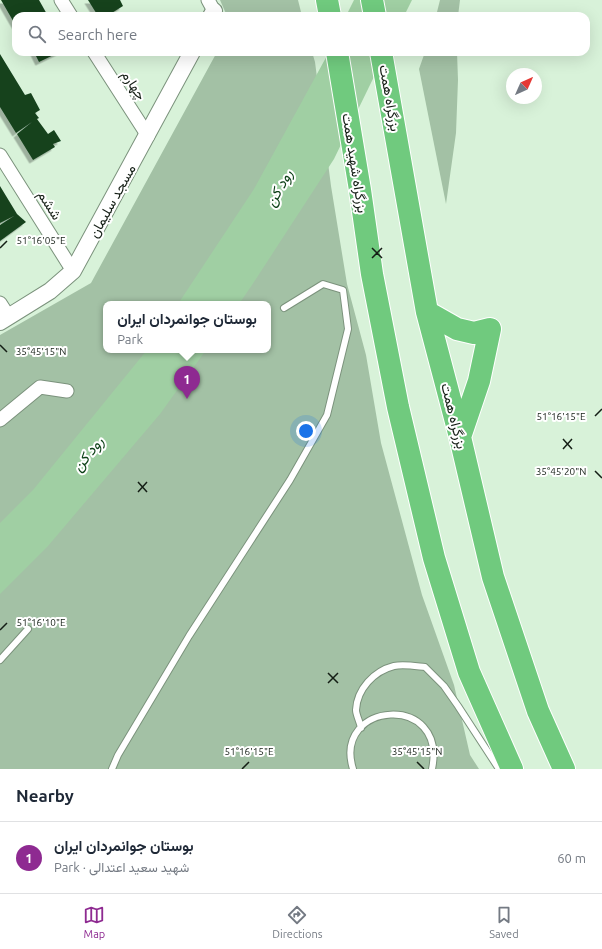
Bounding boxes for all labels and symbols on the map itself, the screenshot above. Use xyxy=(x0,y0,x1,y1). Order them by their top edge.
street label: بزرگراه همت xyxy=(375,64,404,133)
street label: چهارم xyxy=(117,67,149,104)
north arrow xyxy=(506,68,542,104)
street label: بزرگراه شهید همت xyxy=(338,112,371,214)
street label: مسجد سلیمان xyxy=(85,162,140,241)
water label: رود کن xyxy=(261,166,297,210)
street label: ششم xyxy=(34,187,65,223)
text: 51°16'05"E xyxy=(16,235,66,246)
text: 35°45'15"N xyxy=(16,346,66,357)
pin: 1 xyxy=(174,366,200,399)
street label: بزرگراه همت xyxy=(437,381,470,451)
text: 51°16'15"E xyxy=(536,411,586,422)
your location xyxy=(296,421,316,441)
water label: رود کن xyxy=(69,433,107,475)
text: 35°45'20"N xyxy=(536,466,586,477)
text: 51°16'10"E xyxy=(16,617,66,628)
text: 51°16'15"E xyxy=(224,746,274,757)
text: 35°45'15"N xyxy=(392,746,442,757)

